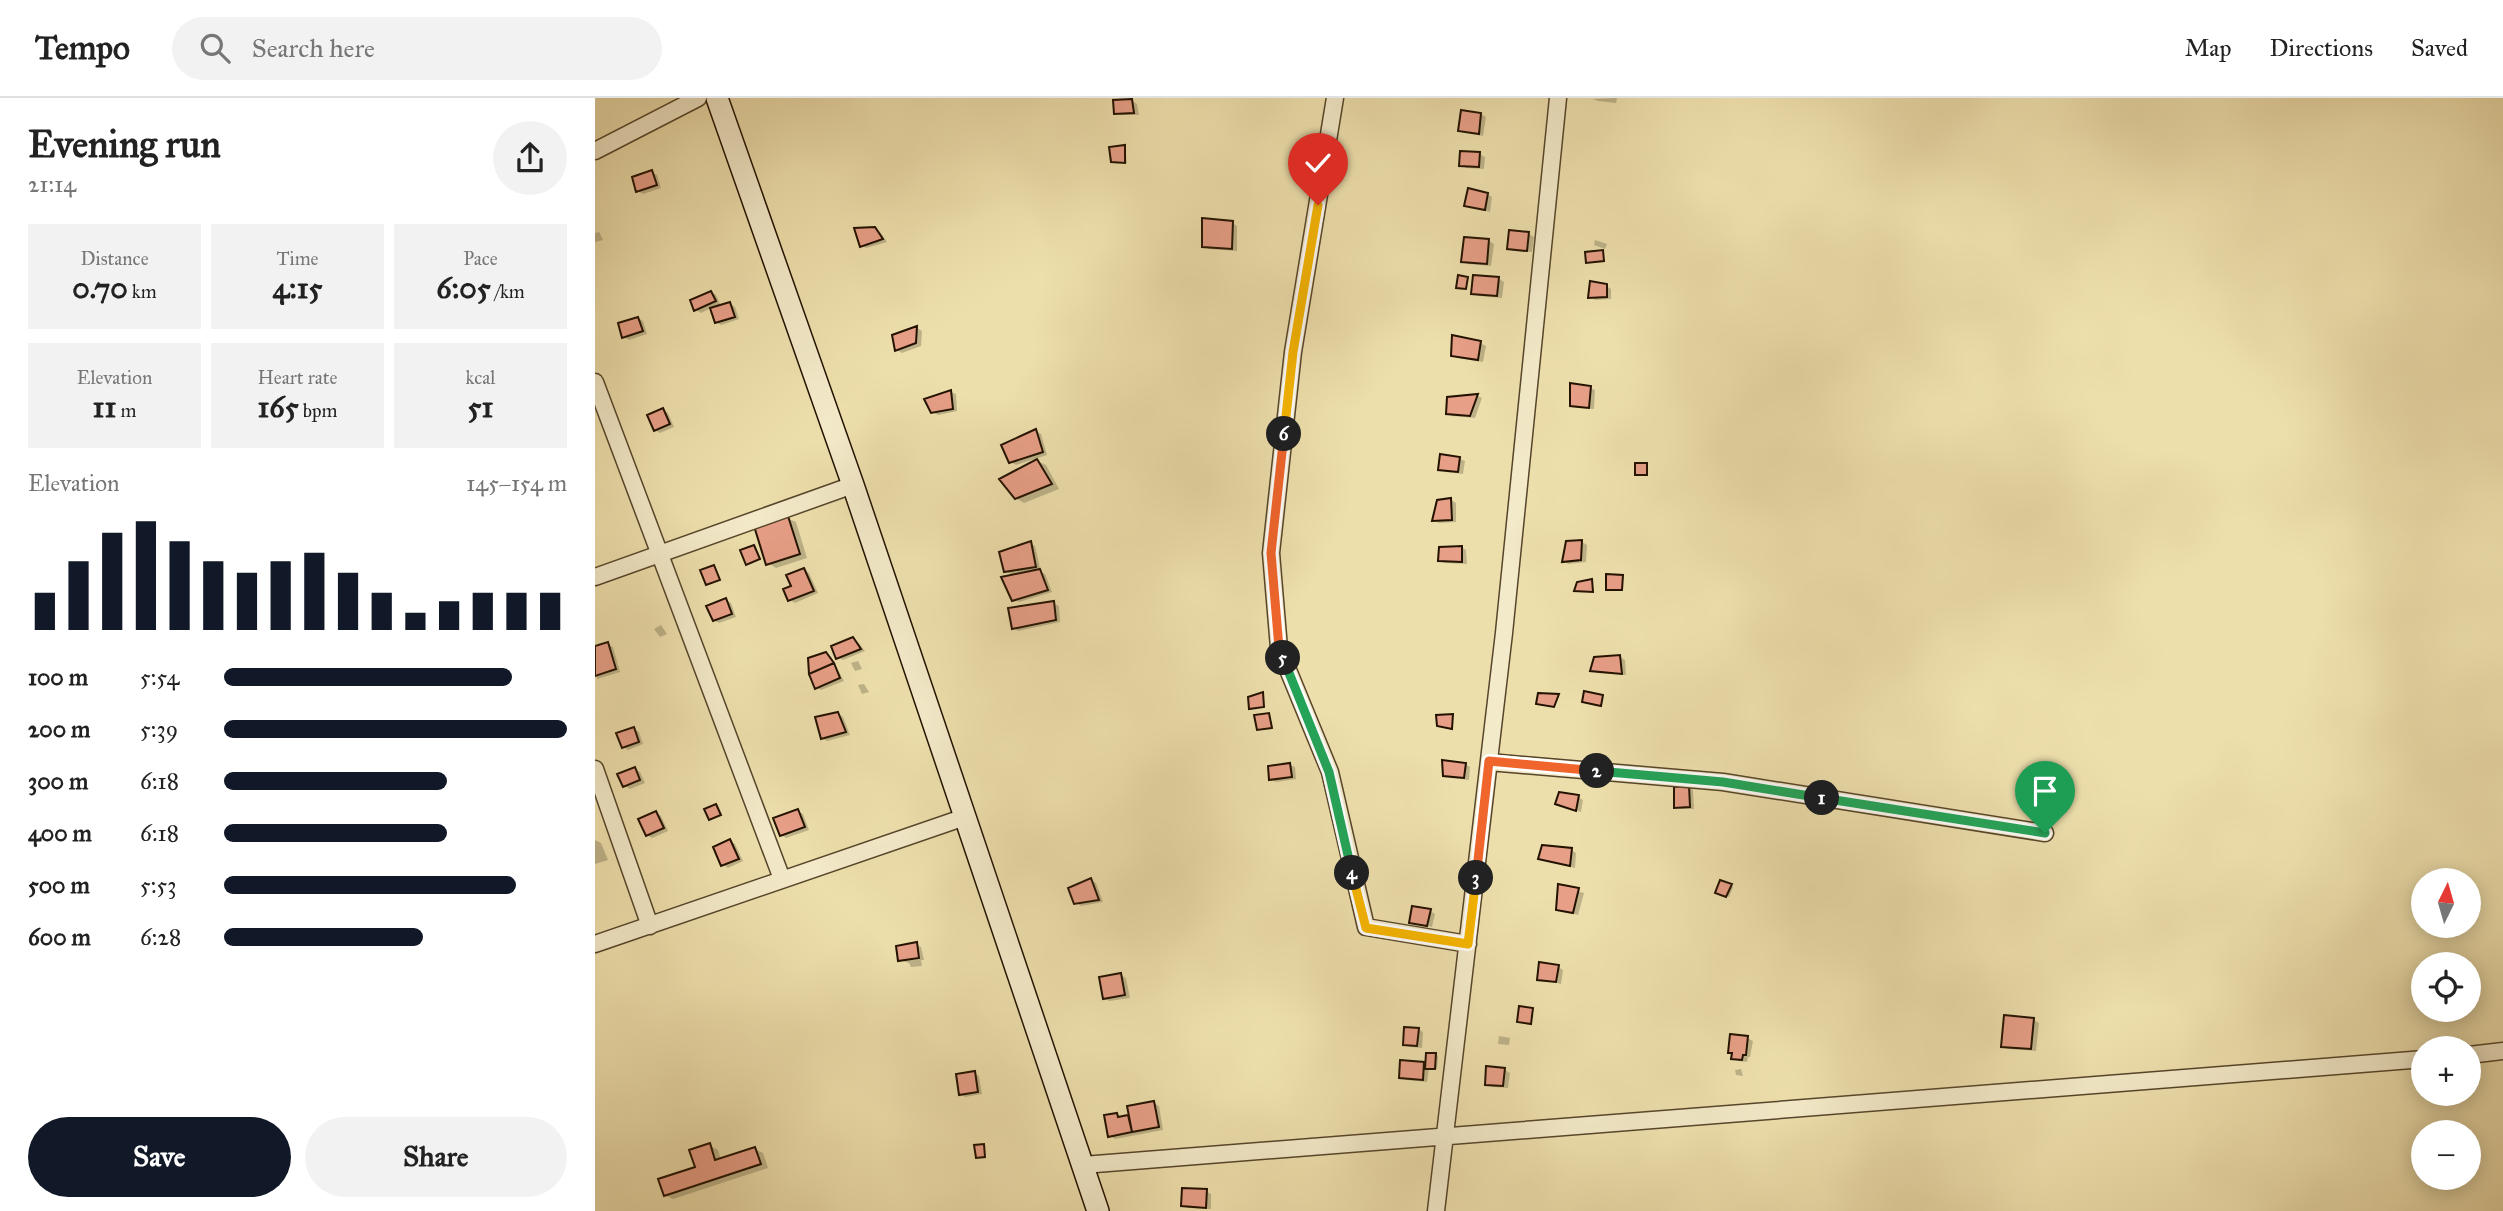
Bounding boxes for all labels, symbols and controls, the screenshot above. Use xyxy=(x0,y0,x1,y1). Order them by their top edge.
search box xyxy=(172,17,662,80)
text: Tempo xyxy=(35,28,130,68)
icon: search xyxy=(196,29,234,67)
text: Search here xyxy=(252,32,375,64)
text: Map xyxy=(2185,33,2232,63)
text: Directions xyxy=(2270,33,2373,63)
text: Saved xyxy=(2411,33,2468,63)
text: Evening run xyxy=(28,121,221,167)
button: share xyxy=(493,121,567,195)
pin xyxy=(1288,133,1348,205)
icon: check xyxy=(1299,144,1337,182)
text: 21:14 xyxy=(28,170,76,198)
text: Distance xyxy=(80,247,149,270)
text: Time xyxy=(276,247,319,270)
text: Pace xyxy=(463,247,498,270)
text: 0.70 xyxy=(72,270,128,306)
text: 4:15 xyxy=(273,270,322,306)
text: 6:05 xyxy=(436,270,491,306)
text: km xyxy=(128,280,157,303)
text: /km xyxy=(491,280,525,303)
text: Elevation xyxy=(77,366,152,389)
text: Heart rate xyxy=(258,366,337,389)
text: kcal xyxy=(466,366,495,389)
text: 11 xyxy=(93,389,116,425)
text: 165 xyxy=(258,389,299,425)
text: 51 xyxy=(468,389,493,425)
text: m xyxy=(116,399,136,422)
text: bpm xyxy=(299,399,337,422)
pin: 6 xyxy=(1267,416,1301,452)
text: 6 xyxy=(1279,422,1288,445)
text: Elevation xyxy=(28,469,119,497)
text: 145–154 m xyxy=(466,469,567,497)
pin: 5 xyxy=(1265,640,1301,676)
text: 5 xyxy=(1278,646,1287,669)
text: 100 m xyxy=(28,663,88,691)
text: 5:54 xyxy=(140,663,179,691)
text: 200 m xyxy=(28,715,90,743)
text: 5:39 xyxy=(140,715,178,743)
pin: 2 xyxy=(1579,754,1615,788)
text: 2 xyxy=(1592,759,1601,782)
pin xyxy=(2015,761,2075,833)
text: 300 m xyxy=(28,767,88,795)
text: 6:18 xyxy=(140,767,179,795)
icon: arrive xyxy=(2026,772,2064,810)
pin: 1 xyxy=(1805,780,1839,816)
text: 1 xyxy=(1818,786,1825,809)
text: 400 m xyxy=(28,819,92,847)
text: 6:18 xyxy=(140,819,179,847)
pin: 4 xyxy=(1335,856,1369,890)
pin: 3 xyxy=(1459,860,1493,896)
text: 4 xyxy=(1346,861,1357,884)
text: 3 xyxy=(1472,866,1479,889)
north arrow xyxy=(2411,868,2481,938)
map controls xyxy=(2411,868,2481,1190)
text: 500 m xyxy=(28,871,90,899)
text: 5:53 xyxy=(140,871,176,899)
text: 600 m xyxy=(28,923,91,951)
text: 6:28 xyxy=(140,923,181,951)
button: locate xyxy=(2411,952,2481,1022)
button: + xyxy=(2411,1036,2481,1106)
button: Save xyxy=(28,1117,291,1197)
button: Share xyxy=(305,1117,567,1197)
button: − xyxy=(2411,1120,2481,1190)

